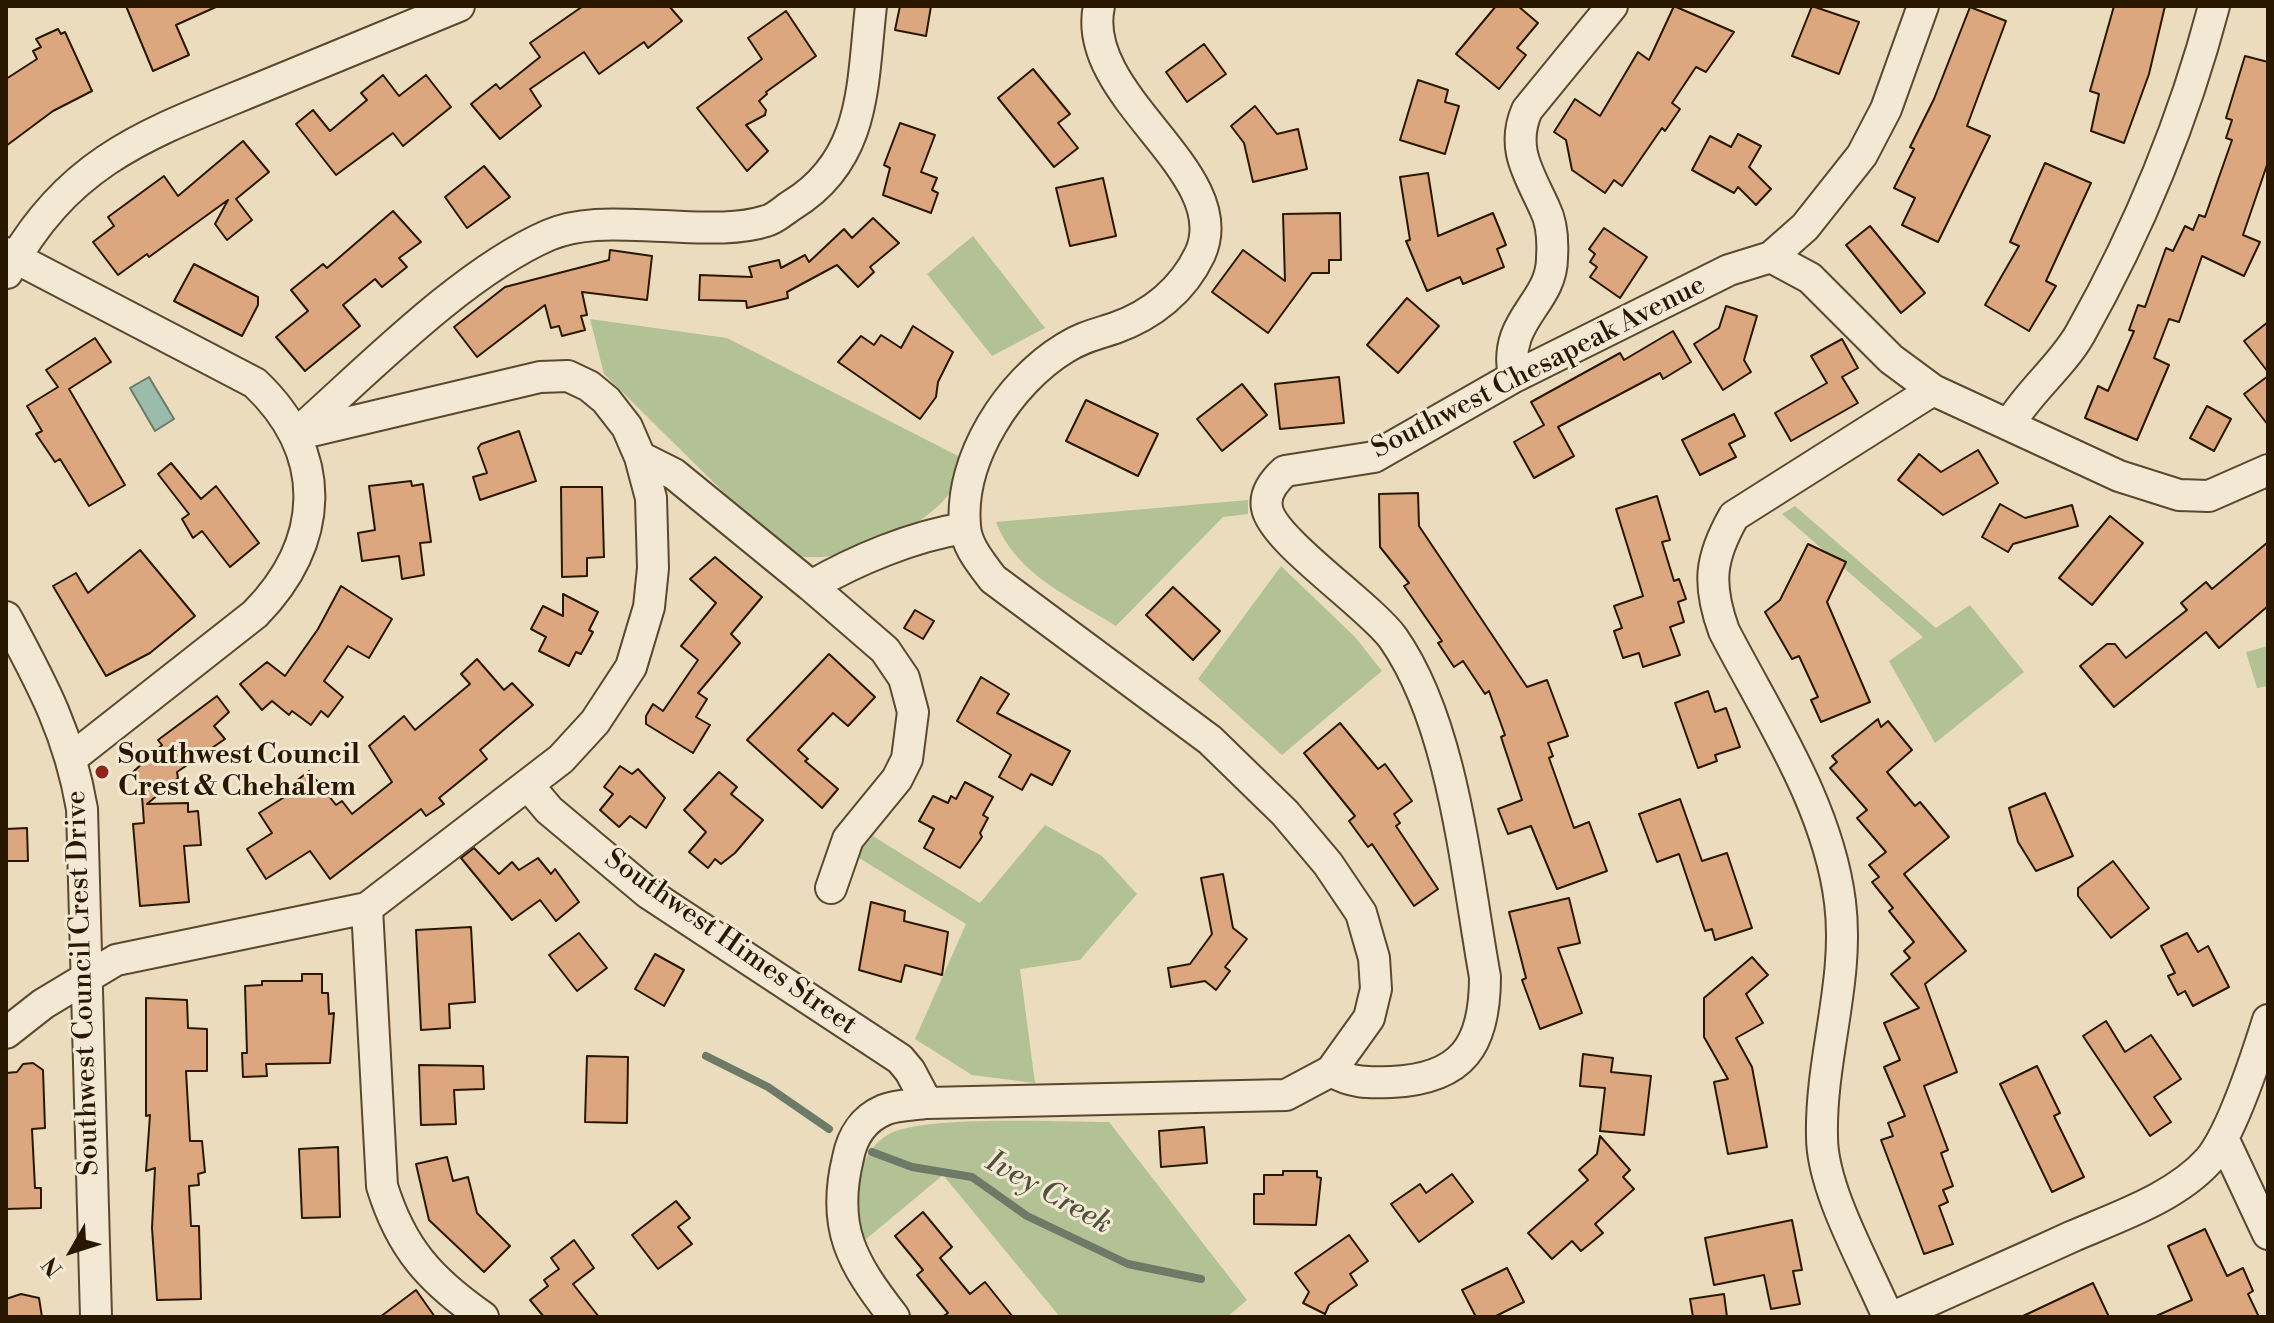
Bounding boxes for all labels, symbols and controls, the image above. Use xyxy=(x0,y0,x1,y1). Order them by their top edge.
street label: Southwest Chesapeak Avenue xyxy=(1367,269,1711,467)
place label: Southwest Council Crest & Chehalem xyxy=(118,739,360,805)
marker: Southwest Council Crest & Chehalem xyxy=(93,763,111,781)
street label: Southwest Council Crest Drive xyxy=(60,790,108,1176)
street label: Southwest Himes Street xyxy=(597,843,863,1043)
water label: Ivey Creek xyxy=(979,1145,1117,1243)
north arrow xyxy=(32,1211,112,1291)
text: N xyxy=(37,1251,69,1282)

